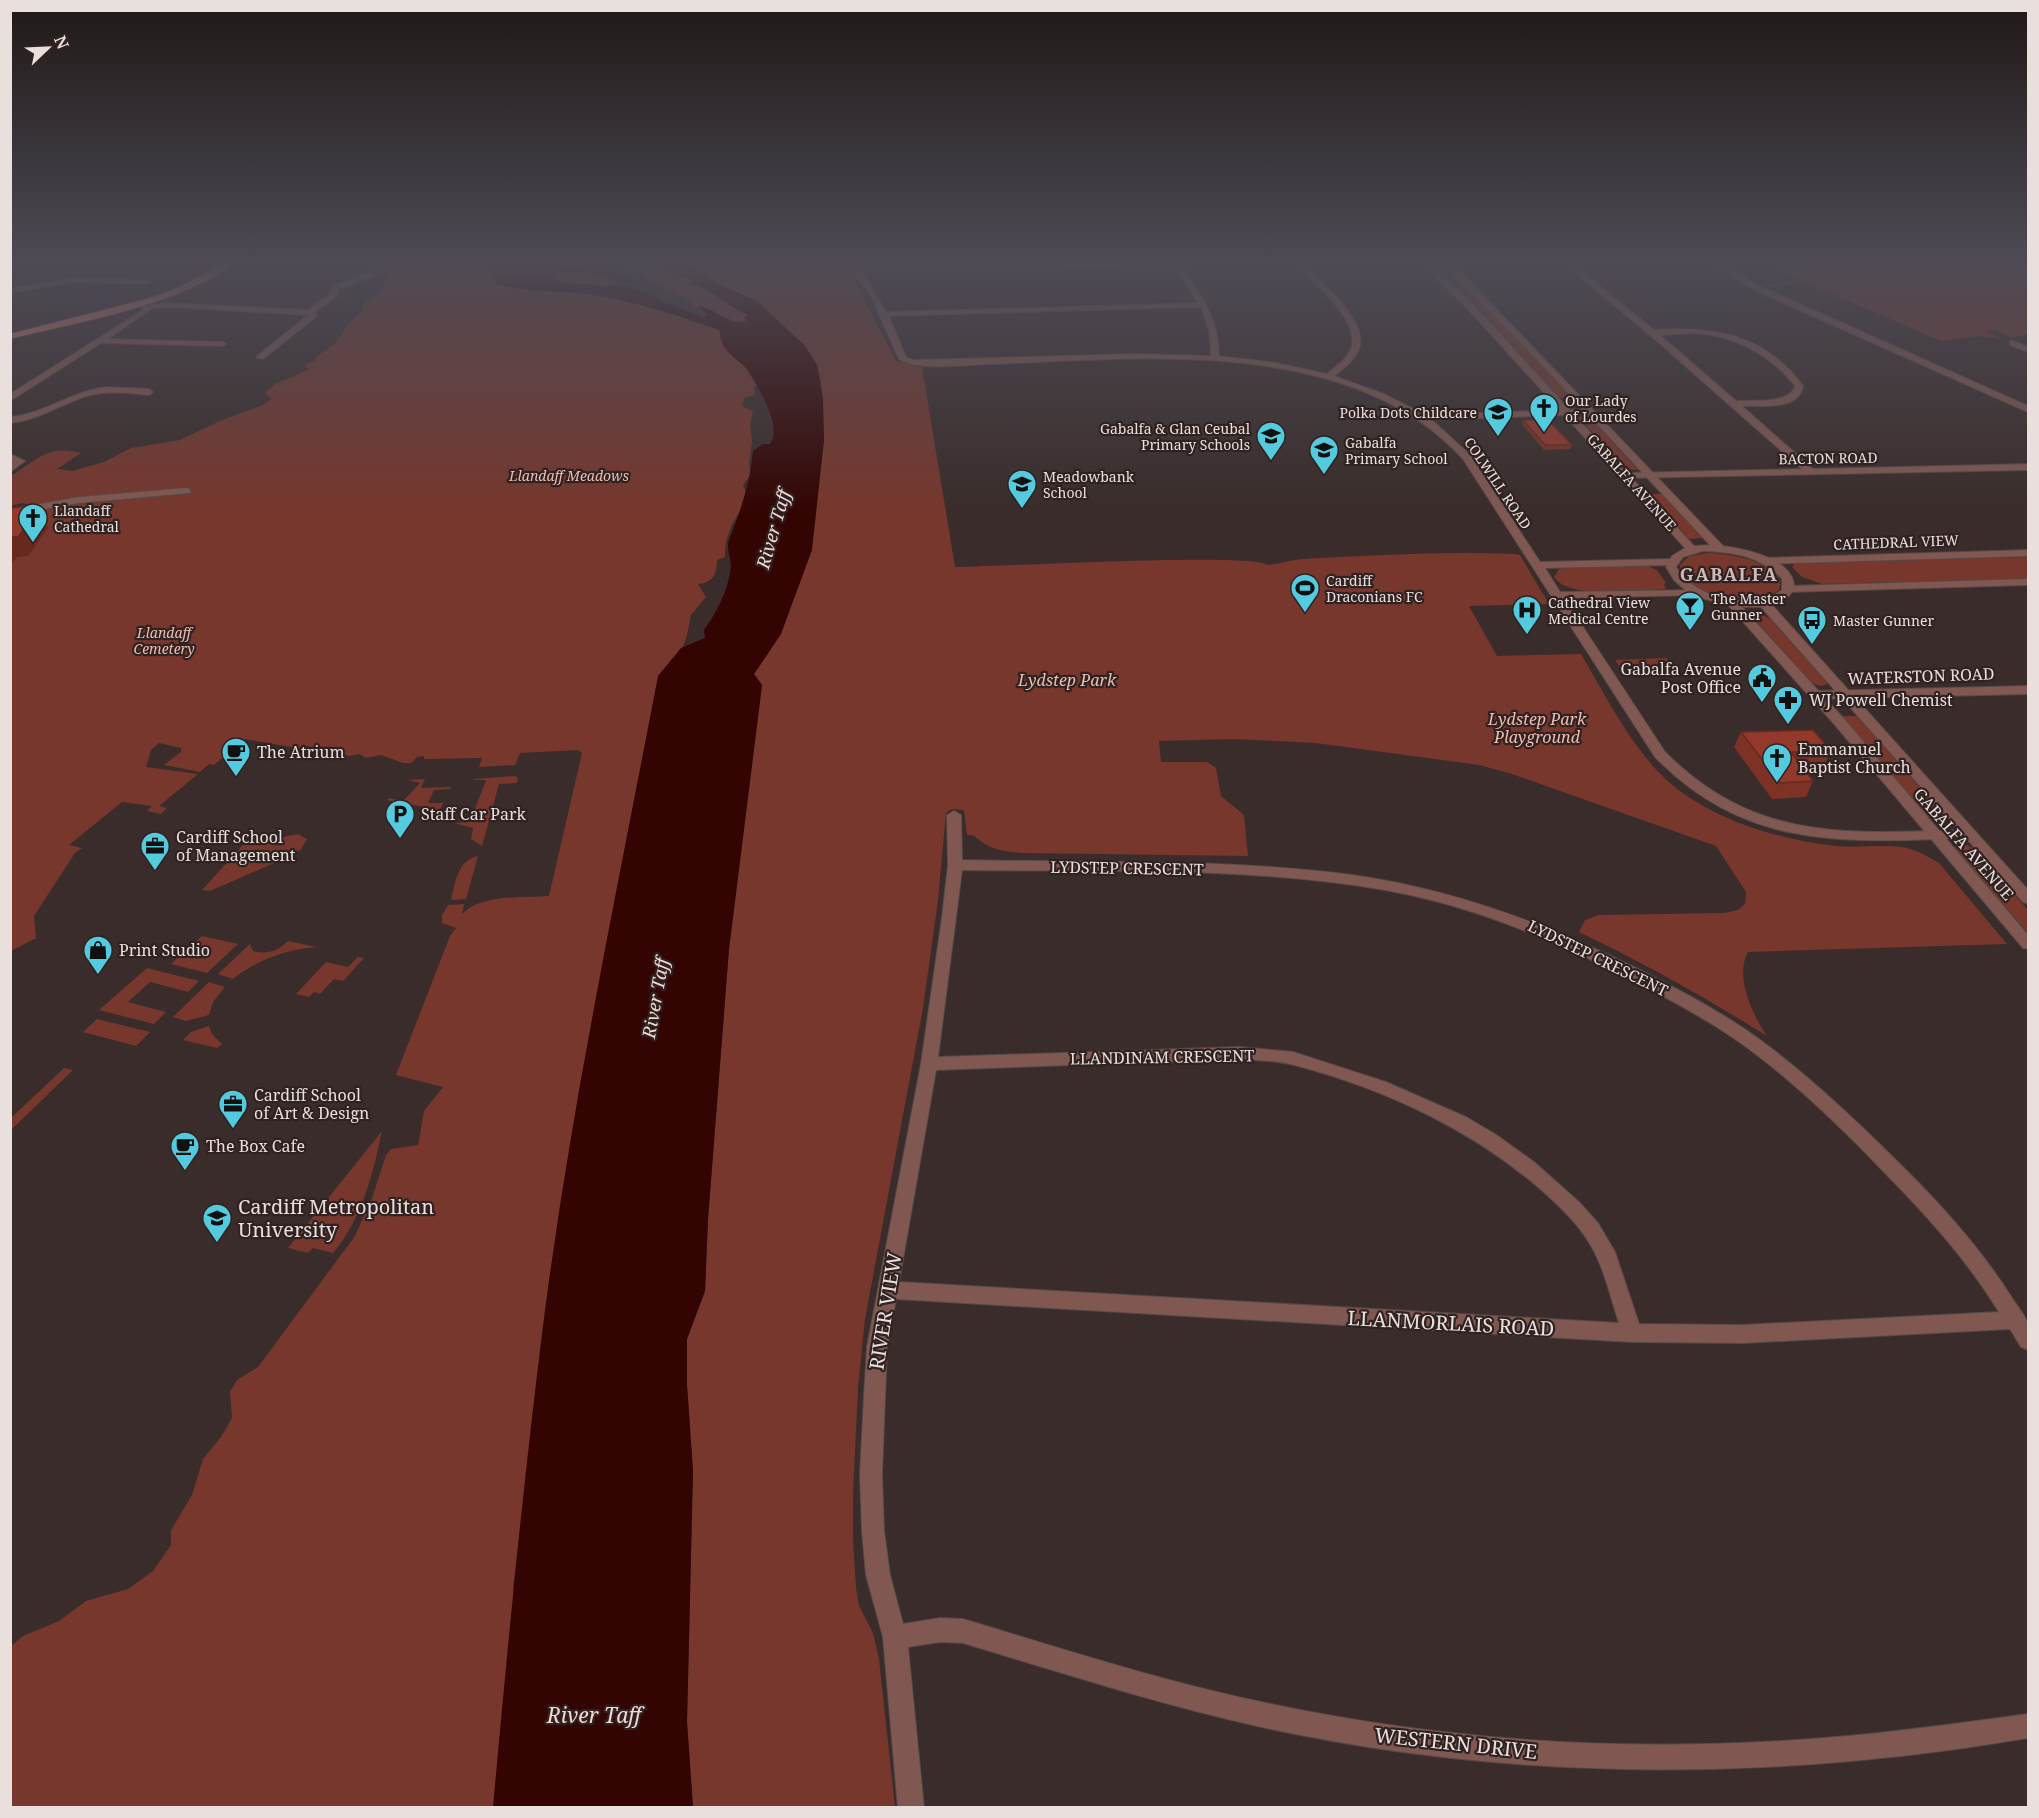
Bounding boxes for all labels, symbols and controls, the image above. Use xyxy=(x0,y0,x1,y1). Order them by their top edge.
north arrow xyxy=(18,18,78,78)
text: N xyxy=(49,32,75,53)
place label: Our Lady of Lourdes xyxy=(1565,391,1637,426)
church icon: Our Lady of Lourdes xyxy=(1528,392,1560,434)
school or university icon: Polka Dots Childcare xyxy=(1482,396,1514,438)
place label: Polka Dots Childcare xyxy=(1340,403,1477,422)
place label: Gabalfa & Glan Ceubal Primary Schools xyxy=(1100,419,1251,454)
school or university icon: Gabalfa & Glan Ceubal Primary Schools xyxy=(1255,420,1287,462)
street label: GABALFA AVENUE xyxy=(1583,429,1681,535)
place label: Gabalfa Primary School xyxy=(1345,433,1448,468)
street label: COLWILL ROAD xyxy=(1460,433,1536,533)
school or university icon: Gabalfa Primary School xyxy=(1308,434,1340,476)
street label: BACTON ROAD xyxy=(1778,448,1878,468)
park label: Llandaff Meadows xyxy=(508,466,630,485)
place label: Meadowbank School xyxy=(1043,467,1135,502)
school or university icon: Meadowbank School xyxy=(1006,468,1038,510)
water label: River Taff xyxy=(750,483,797,572)
place label: Llandaff Cathedral xyxy=(54,501,120,536)
church icon: Llandaff Cathedral xyxy=(17,502,49,544)
street label: CATHEDRAL VIEW xyxy=(1833,530,1959,554)
district label: GABALFA xyxy=(1680,562,1778,586)
place label: Cardiff Draconians FC xyxy=(1326,571,1423,606)
sports icon: Cardiff Draconians FC xyxy=(1289,572,1321,614)
place label: The Master Gunner xyxy=(1711,589,1786,624)
bar icon: The Master Gunner xyxy=(1674,590,1706,632)
place label: Cathedral View Medical Centre xyxy=(1548,593,1651,628)
hospital icon: Cathedral View Medical Centre xyxy=(1511,594,1543,636)
bus stop icon: Master Gunner xyxy=(1796,604,1828,646)
place label: Master Gunner xyxy=(1833,611,1934,630)
park label: Llandaff Cemetery xyxy=(133,623,195,658)
place label: Gabalfa Avenue Post Office xyxy=(1621,658,1741,698)
public building icon: Gabalfa Avenue Post Office xyxy=(1746,662,1778,704)
street label: WATERSTON ROAD xyxy=(1847,662,1995,690)
park label: Lydstep Park xyxy=(1017,669,1117,691)
pharmacy icon: WJ Powell Chemist xyxy=(1772,684,1804,726)
place label: WJ Powell Chemist xyxy=(1809,689,1953,711)
park label: Lydstep Park Playground xyxy=(1487,708,1587,748)
cafe icon: The Atrium xyxy=(220,736,252,778)
place label: Emmanuel Baptist Church xyxy=(1798,738,1911,778)
place label: The Atrium xyxy=(257,741,345,763)
church icon: Emmanuel Baptist Church xyxy=(1761,742,1793,784)
street label: GABALFA AVENUE xyxy=(1909,783,2019,905)
parking icon: Staff Car Park xyxy=(384,798,416,840)
place label: Staff Car Park xyxy=(421,803,527,825)
place label: Cardiff School of Management xyxy=(176,826,296,866)
office icon: Cardiff School of Management xyxy=(139,830,171,872)
street label: LYDSTEP CRESCENT xyxy=(1050,856,1204,880)
street label: LYDSTEP CRESCENT xyxy=(1524,914,1672,1002)
shop icon: Print Studio xyxy=(82,934,114,976)
place label: Print Studio xyxy=(119,939,210,961)
water label: River Taff xyxy=(636,952,675,1041)
street label: LLANDINAM CRESCENT xyxy=(1070,1044,1255,1070)
place label: Cardiff School of Art & Design xyxy=(254,1084,369,1124)
office icon: Cardiff School of Art & Design xyxy=(217,1088,249,1130)
cafe icon: The Box Cafe xyxy=(169,1130,201,1172)
place label: The Box Cafe xyxy=(206,1135,305,1157)
place label: Cardiff Metropolitan University xyxy=(238,1193,434,1243)
school or university icon: Cardiff Metropolitan University xyxy=(201,1202,233,1244)
street label: RIVER VIEW xyxy=(862,1250,908,1372)
street label: LLANMORLAIS ROAD xyxy=(1347,1304,1555,1342)
water label: River Taff xyxy=(546,1701,645,1729)
street label: WESTERN DRIVE xyxy=(1373,1721,1539,1765)

